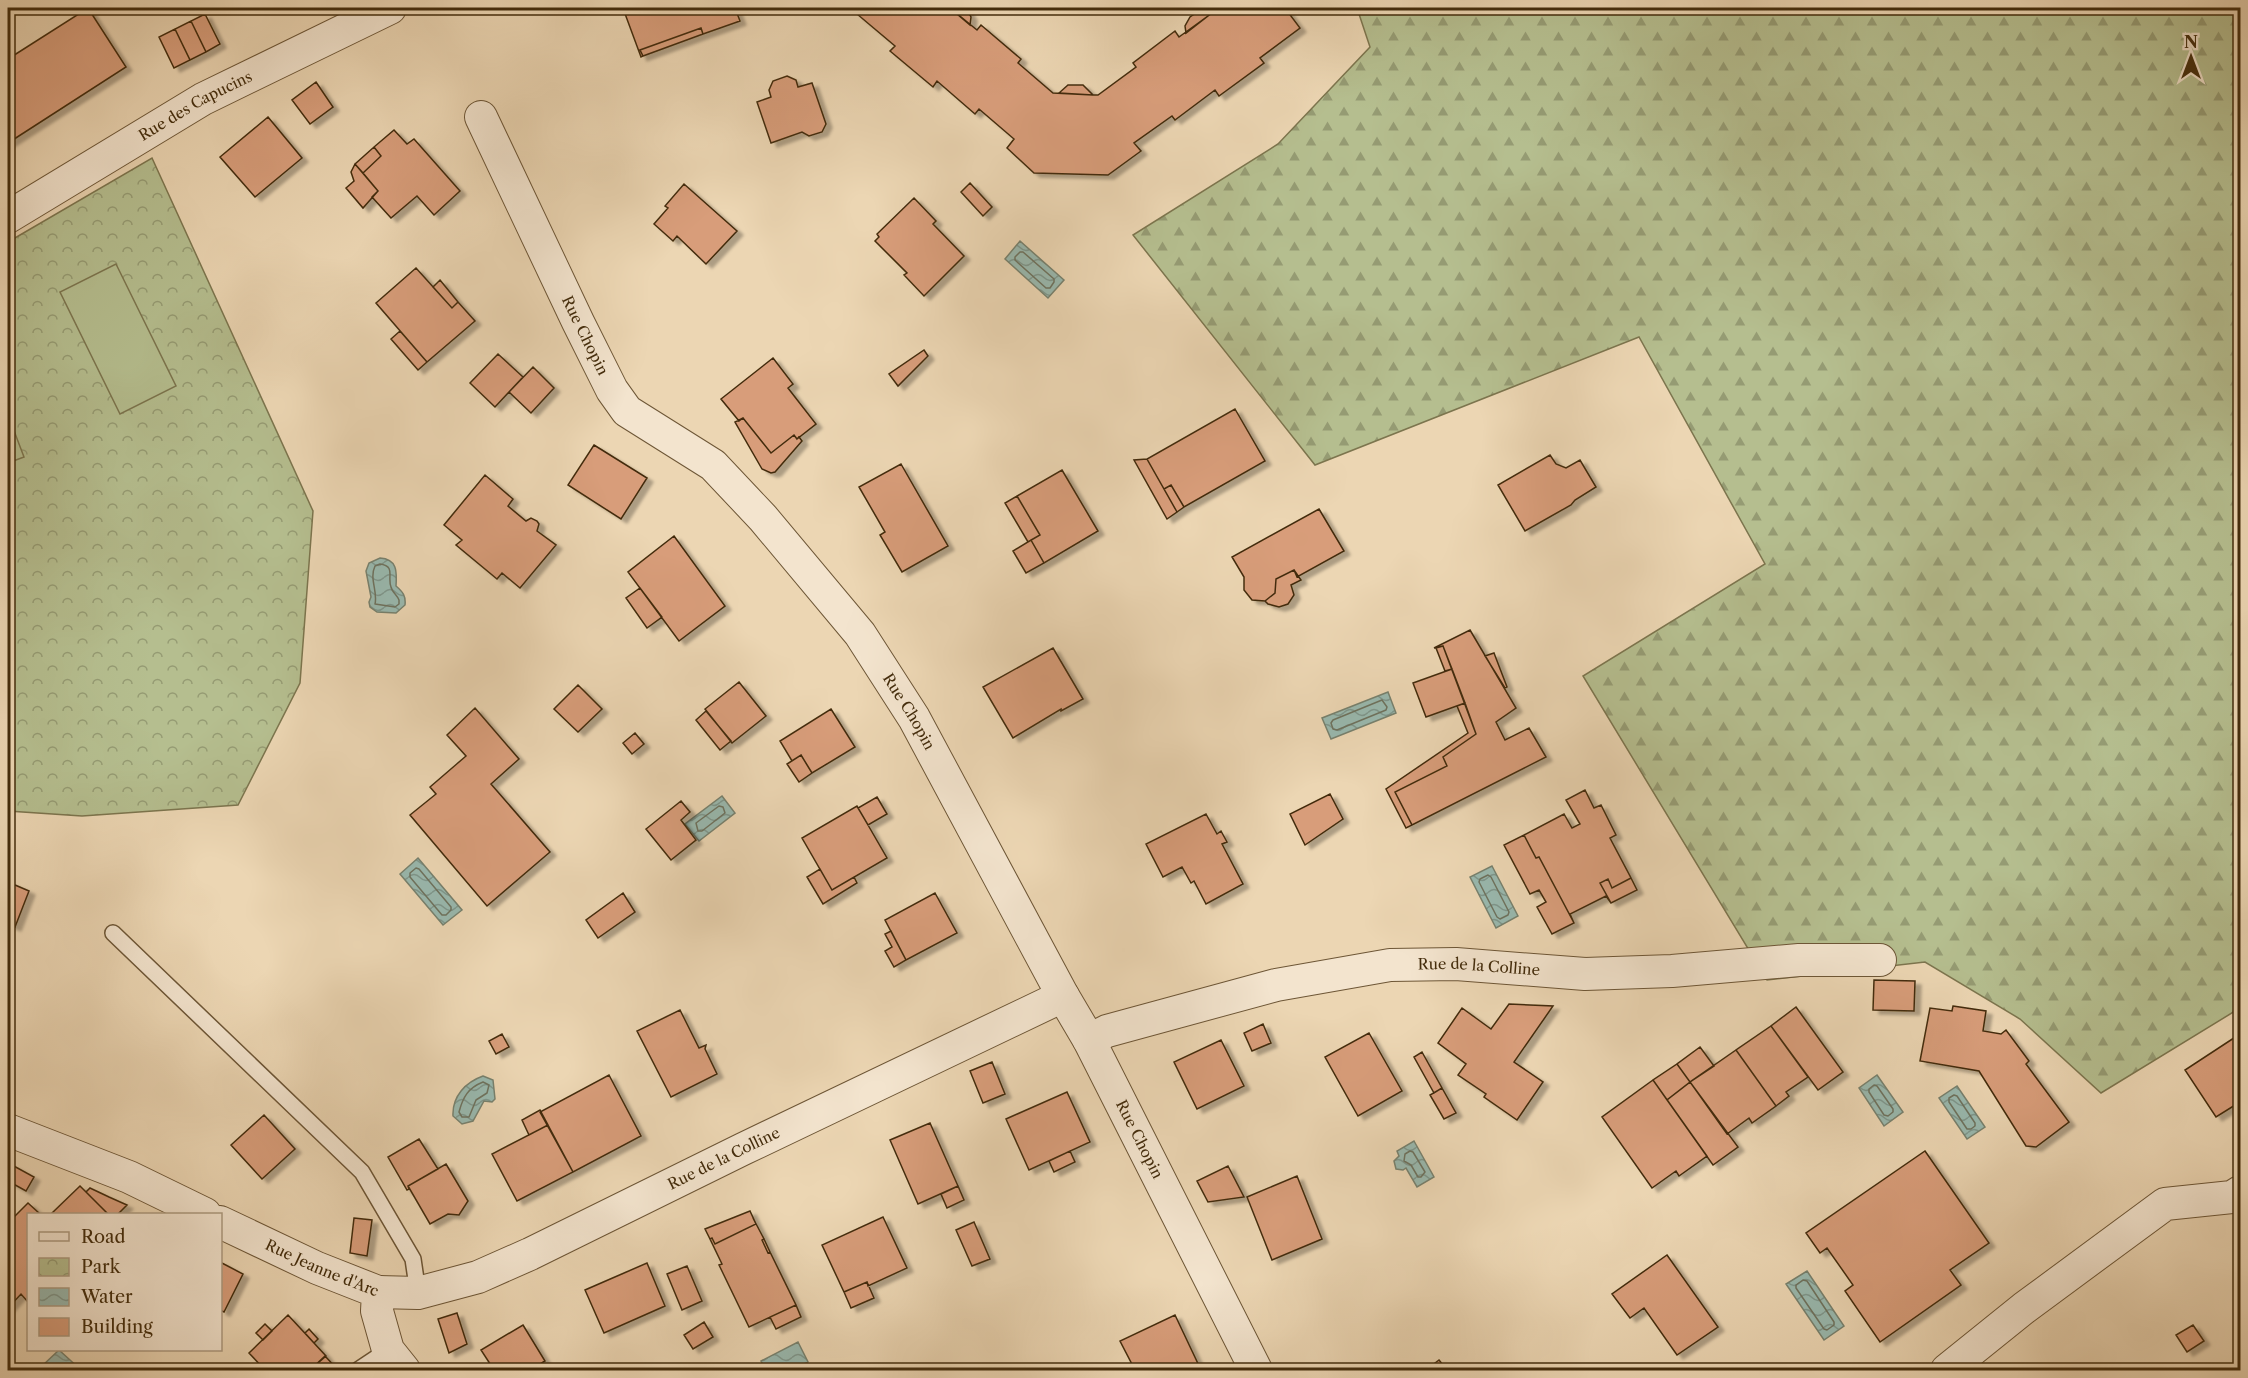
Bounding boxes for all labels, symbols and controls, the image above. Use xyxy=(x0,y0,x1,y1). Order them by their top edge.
north arrow xyxy=(2161,27,2221,87)
text: N xyxy=(2184,32,2198,52)
street label: Rue des Capucins xyxy=(135,67,255,145)
street label: Rue Chopin xyxy=(558,293,613,379)
street label: Rue Chopin xyxy=(879,670,940,754)
street label: Rue de la Colline xyxy=(1418,954,1541,979)
street label: Rue Chopin xyxy=(1112,1096,1168,1182)
street label: Rue de la Colline xyxy=(664,1123,783,1194)
legend xyxy=(27,1213,222,1351)
text: Road xyxy=(81,1226,126,1248)
street label: Rue Jeanne d'Arc xyxy=(262,1235,382,1300)
text: Park xyxy=(81,1256,122,1278)
text: Water xyxy=(80,1286,133,1308)
text: Building xyxy=(81,1316,153,1338)

